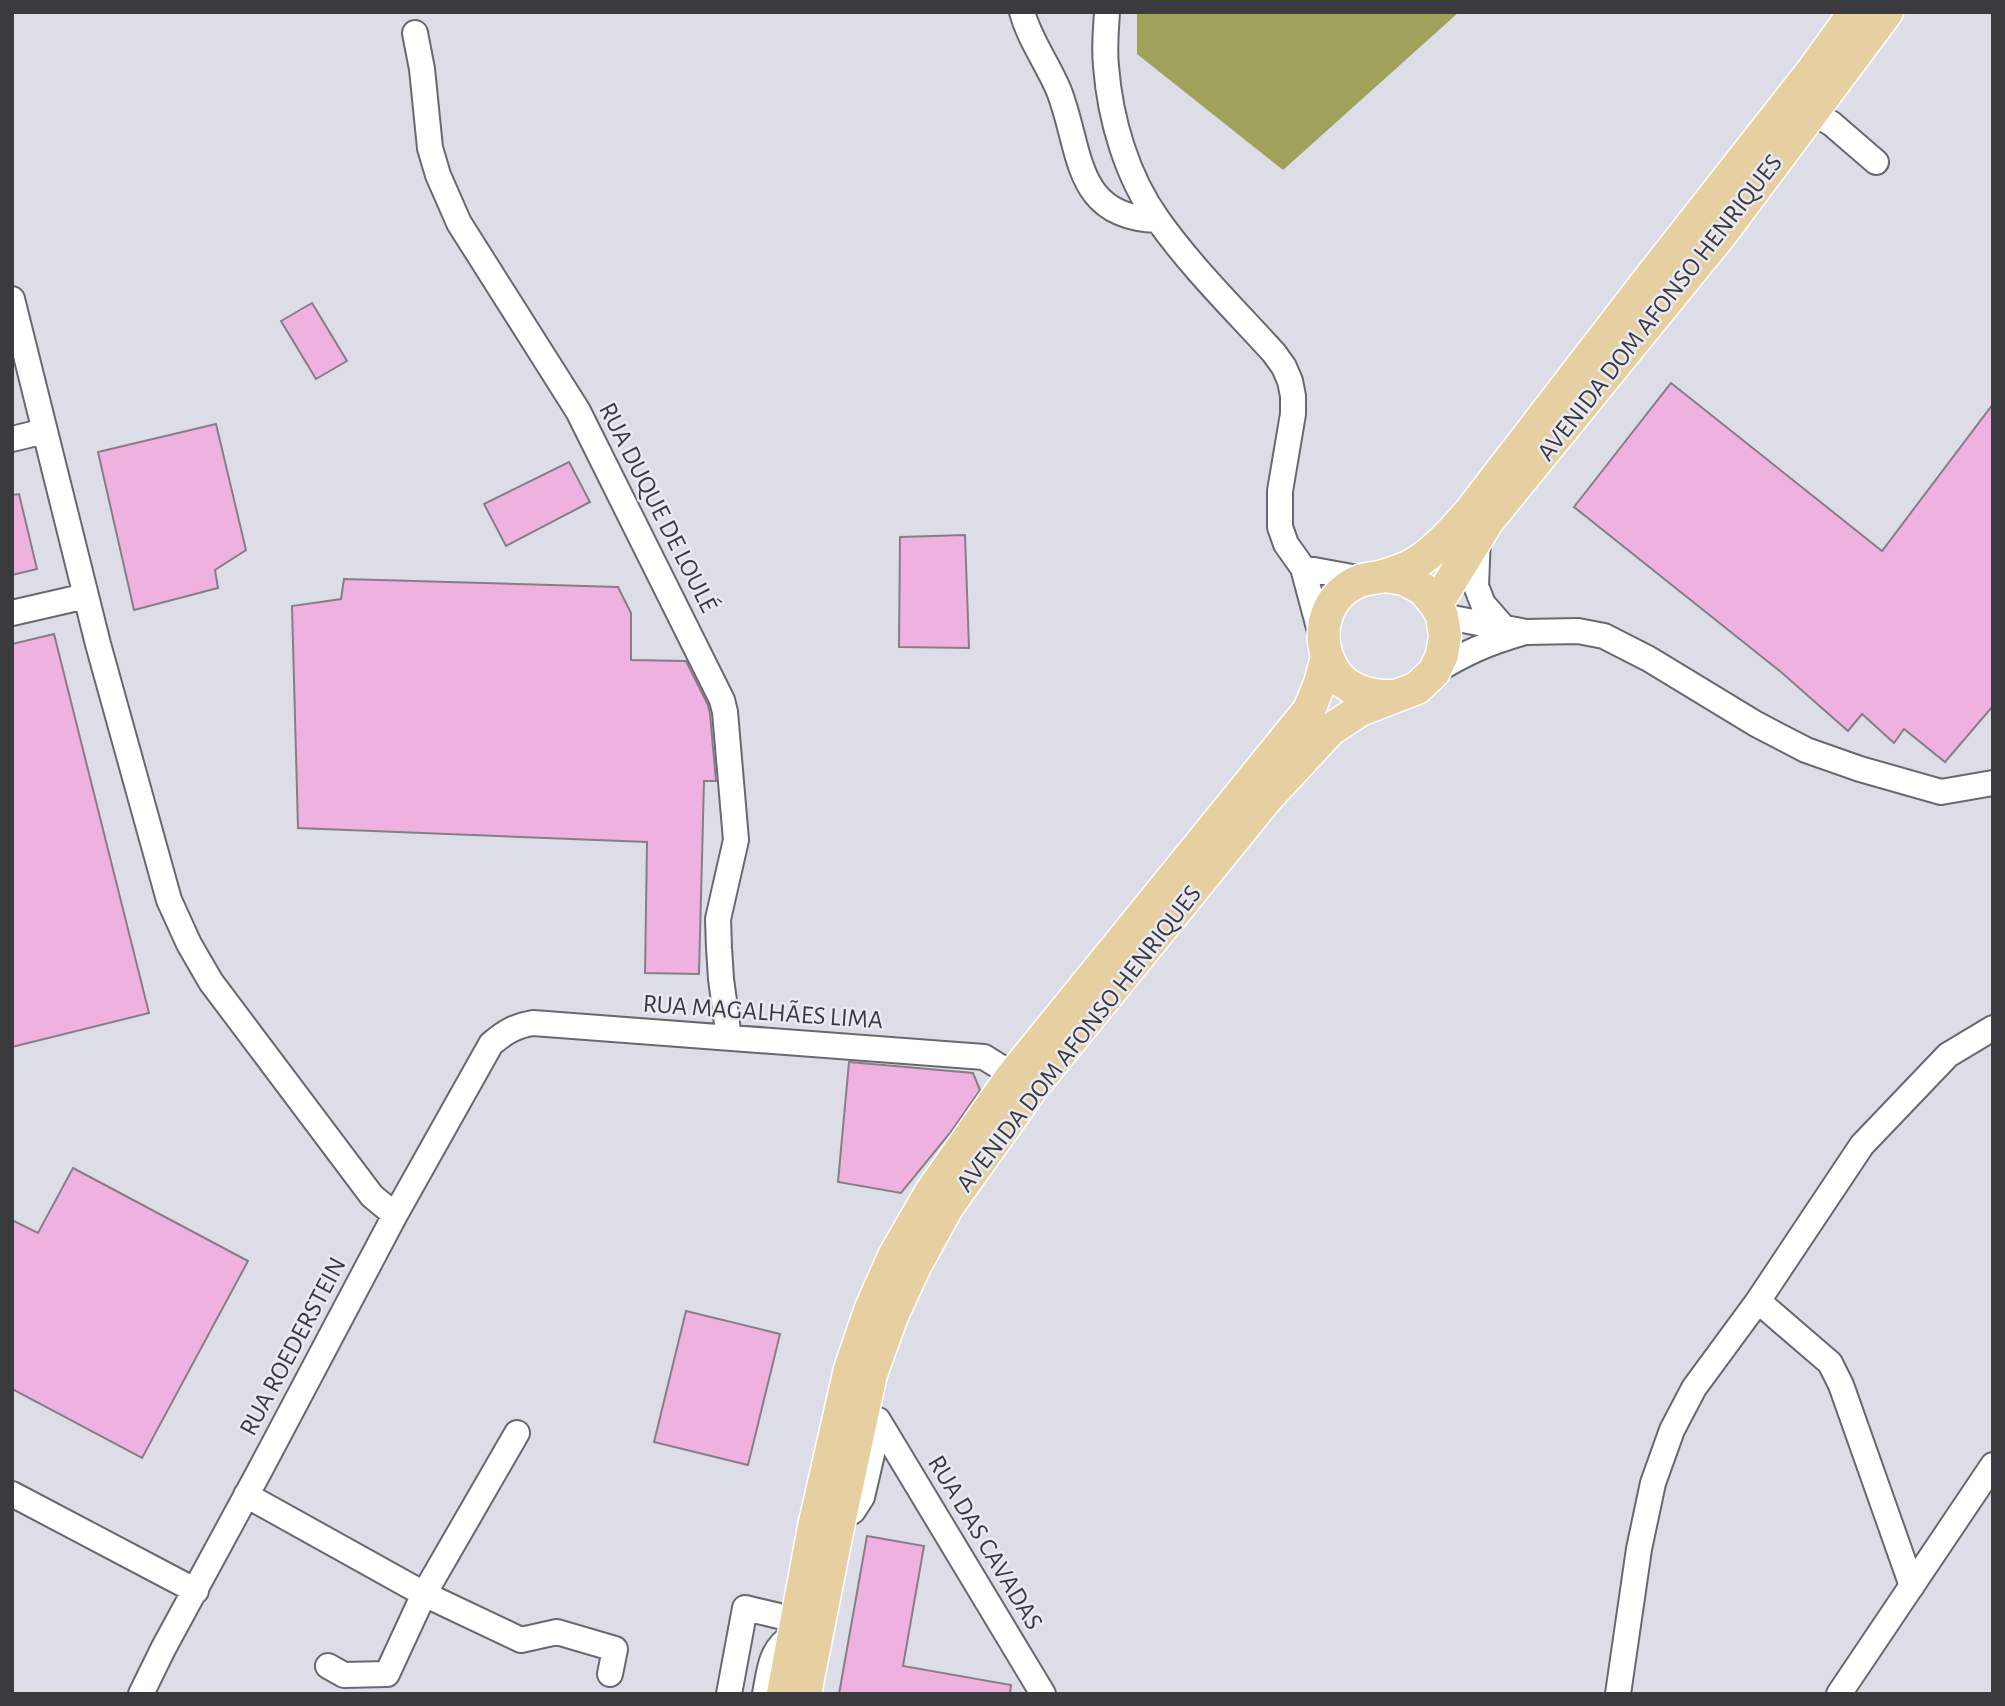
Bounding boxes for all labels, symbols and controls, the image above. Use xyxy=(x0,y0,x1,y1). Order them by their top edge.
street label: AVENIDA DOM AFONSO HENRIQUES xyxy=(1532,150,1787,466)
street label: RUA DUQUE DE LOULÉ xyxy=(594,398,724,616)
street label: AVENIDA DOM AFONSO HENRIQUES xyxy=(951,881,1206,1197)
street label: RUA MAGALHÃES LIMA xyxy=(642,990,884,1033)
street label: RUA ROEDERSTEIN xyxy=(235,1253,351,1440)
street label: RUA DAS CAVADAS xyxy=(923,1451,1047,1634)

